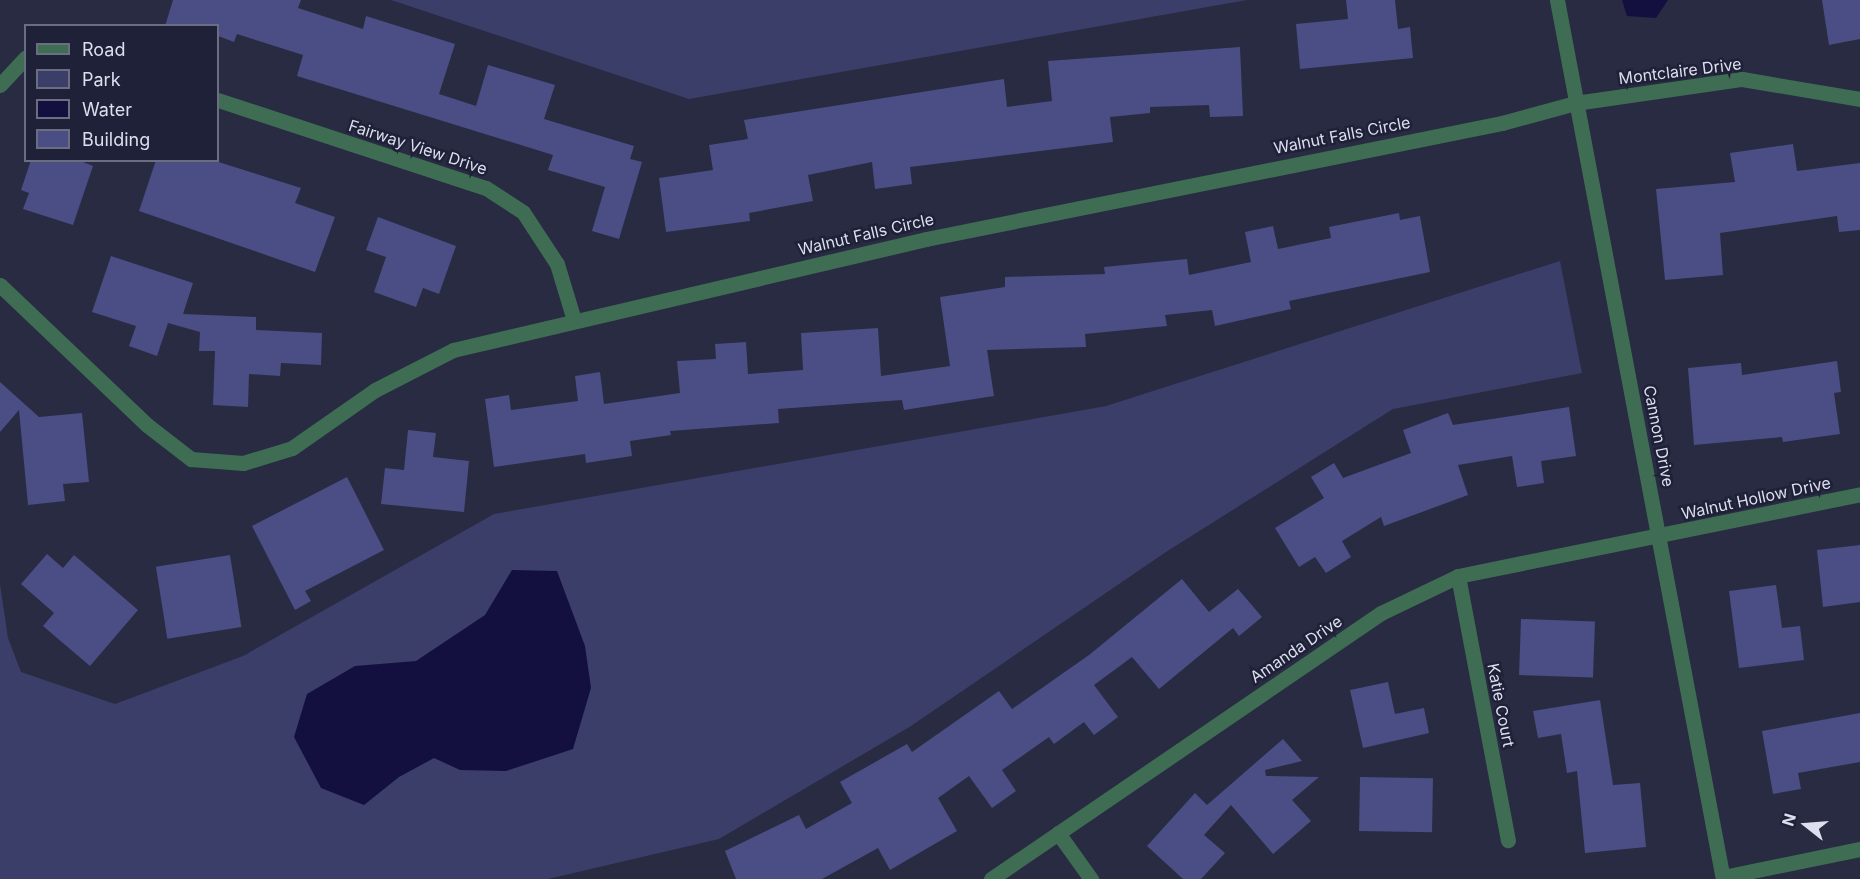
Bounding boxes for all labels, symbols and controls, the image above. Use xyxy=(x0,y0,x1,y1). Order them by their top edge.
legend xyxy=(24,24,219,162)
text: Road xyxy=(82,39,125,60)
street label: Montclaire Drive xyxy=(1617,54,1743,88)
text: Park xyxy=(82,69,121,90)
text: Water xyxy=(82,99,132,120)
street label: Walnut Falls Circle xyxy=(1272,112,1412,158)
street label: Fairway View Drive xyxy=(346,116,490,178)
text: Building xyxy=(82,129,150,150)
street label: Walnut Falls Circle xyxy=(796,209,936,259)
street label: Cannon Drive xyxy=(1640,384,1678,488)
street label: Walnut Hollow Drive xyxy=(1680,473,1832,523)
street label: Amanda Drive xyxy=(1246,611,1346,687)
street label: Katie Court xyxy=(1483,661,1519,749)
north arrow xyxy=(1776,795,1836,855)
text: N xyxy=(1777,811,1800,829)

